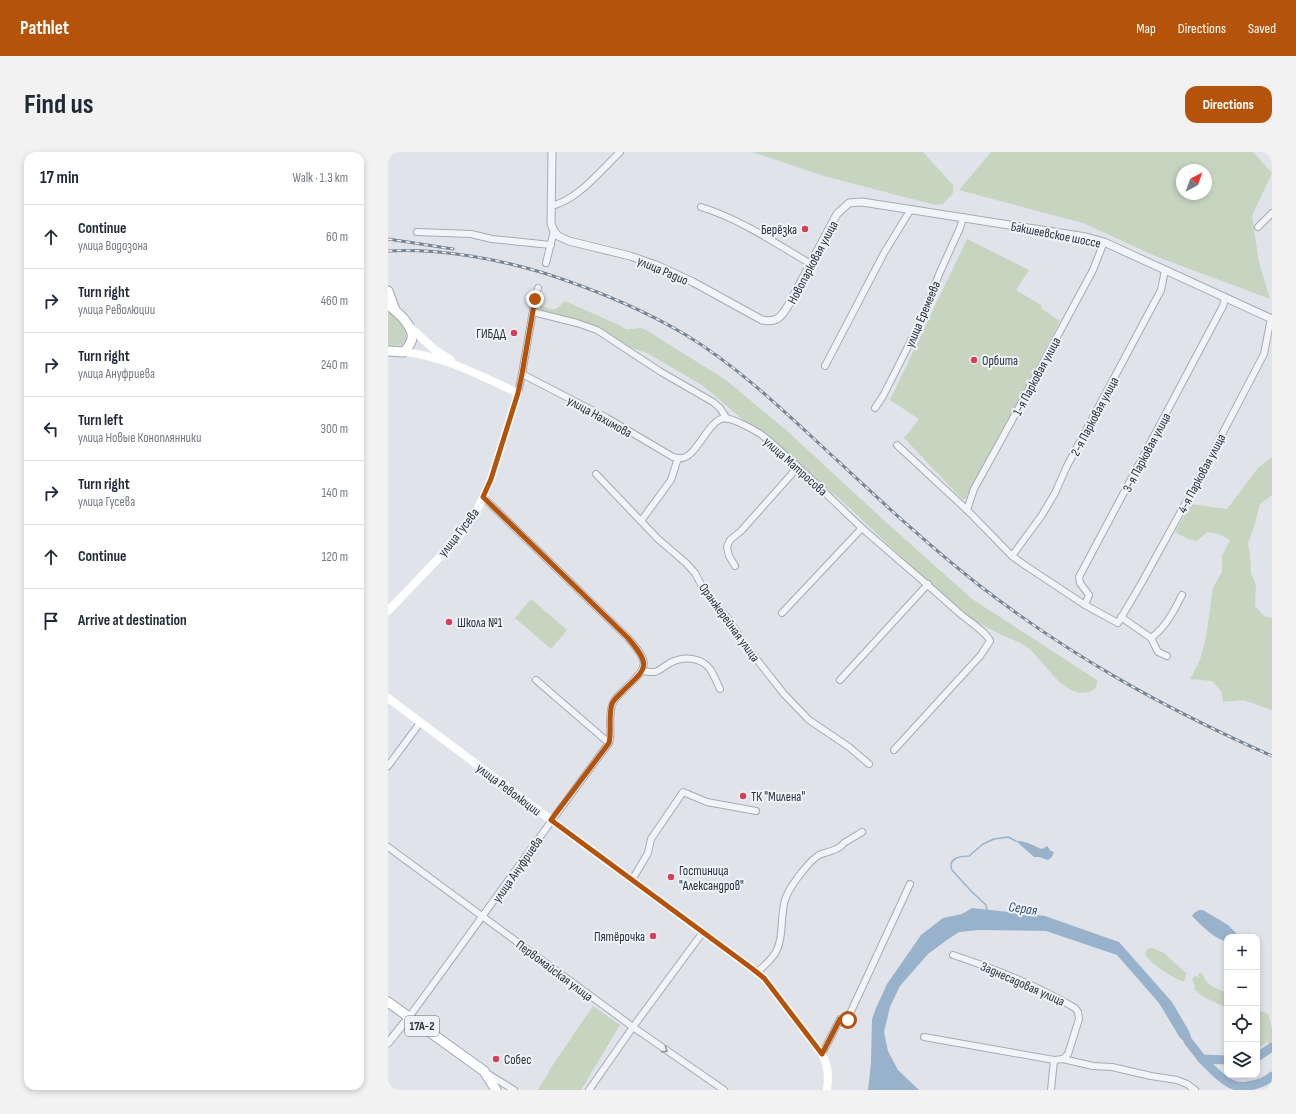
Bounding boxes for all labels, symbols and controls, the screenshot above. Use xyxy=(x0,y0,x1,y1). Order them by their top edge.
text: Pathlet xyxy=(20,17,69,40)
text: Map xyxy=(1136,20,1156,37)
text: Directions xyxy=(1178,20,1226,37)
text: Saved xyxy=(1248,20,1276,37)
button: Directions xyxy=(1185,86,1272,123)
text: Find us xyxy=(24,88,93,121)
north arrow xyxy=(1176,164,1212,200)
text: 17 min xyxy=(40,168,79,188)
text: Walk · 1.3 km xyxy=(293,170,348,186)
street label: Новопарковая улица xyxy=(784,218,842,307)
street label: Бакшеевское шоссе xyxy=(1009,218,1102,252)
text: Continue xyxy=(78,219,127,238)
place label: Берёзка xyxy=(761,222,797,238)
marker: Берёзка xyxy=(800,224,810,234)
icon: ahead xyxy=(40,226,62,248)
text: 60 m xyxy=(326,229,348,245)
text: улица Водозона xyxy=(78,238,148,254)
street label: улица Радио xyxy=(635,253,691,289)
street label: улица Еремеева xyxy=(902,279,944,350)
text: Turn right xyxy=(78,283,130,302)
icon: right xyxy=(40,290,62,312)
route end xyxy=(526,290,544,308)
text: 460 m xyxy=(321,293,348,309)
text: улица Революции xyxy=(78,302,155,318)
place label: ГИБДД xyxy=(476,326,507,342)
marker: ГИБДД xyxy=(509,328,519,338)
street label: 1-я Парковая улица xyxy=(1009,334,1064,418)
text: Turn right xyxy=(78,347,130,366)
place label: Орбита xyxy=(982,353,1018,369)
icon: right xyxy=(40,354,62,376)
marker: Орбита xyxy=(969,355,979,365)
text: 240 m xyxy=(321,357,348,373)
text: улица Ануфриева xyxy=(78,366,155,382)
street label: 2-я Парковая улица xyxy=(1067,374,1122,459)
street label: улица Нахимова xyxy=(564,393,635,441)
street label: 3-я Парковая улица xyxy=(1119,410,1174,495)
text: Turn left xyxy=(78,411,123,430)
icon: left xyxy=(40,418,62,440)
text: 300 m xyxy=(321,421,348,437)
text: улица Новые Коноплянники xyxy=(78,430,201,446)
street label: 4-я Парковая улица xyxy=(1174,431,1229,516)
street label: улица Матросова xyxy=(760,434,831,500)
text: Turn right xyxy=(78,475,130,494)
icon: right xyxy=(40,482,62,504)
text: 140 m xyxy=(322,485,348,501)
text: улица Гусева xyxy=(78,494,135,510)
street label: улица Гусева xyxy=(435,505,483,560)
icon: ahead xyxy=(40,546,62,568)
text: Continue xyxy=(78,547,127,566)
text: 120 m xyxy=(322,549,348,565)
street label: Оранжерейная улица xyxy=(695,580,763,665)
icon: arrive xyxy=(40,610,62,632)
text: Arrive at destination xyxy=(78,611,187,630)
place label: Школа №1 xyxy=(457,615,503,631)
marker: Школа №1 xyxy=(444,617,454,627)
street label: улица Революции xyxy=(473,760,544,819)
place label: ТК "Милена" xyxy=(751,789,805,805)
marker: ТК "Милена" xyxy=(738,791,748,801)
street label: улица Ануфриева xyxy=(489,833,546,906)
place label: Гостиница "Александров" xyxy=(679,863,744,894)
marker: Гостиница "Александров" xyxy=(666,872,676,882)
water label: Серая xyxy=(1008,898,1039,919)
place label: Пятёрочка xyxy=(594,929,645,945)
marker: Пятёрочка xyxy=(648,931,658,941)
map controls xyxy=(1224,934,1260,1078)
button: + xyxy=(1224,934,1260,970)
street label: Первомайская улица xyxy=(513,937,596,1005)
street label: Заднесадовая улица xyxy=(978,958,1067,1010)
button: − xyxy=(1224,970,1260,1006)
button: locate xyxy=(1224,1006,1260,1042)
route start xyxy=(839,1011,857,1029)
road number: 17А-2 xyxy=(405,1016,439,1036)
button: layers xyxy=(1224,1042,1260,1078)
one-way arrow xyxy=(661,1045,668,1052)
place label: Собес xyxy=(504,1052,531,1068)
marker: Собес xyxy=(491,1054,501,1064)

